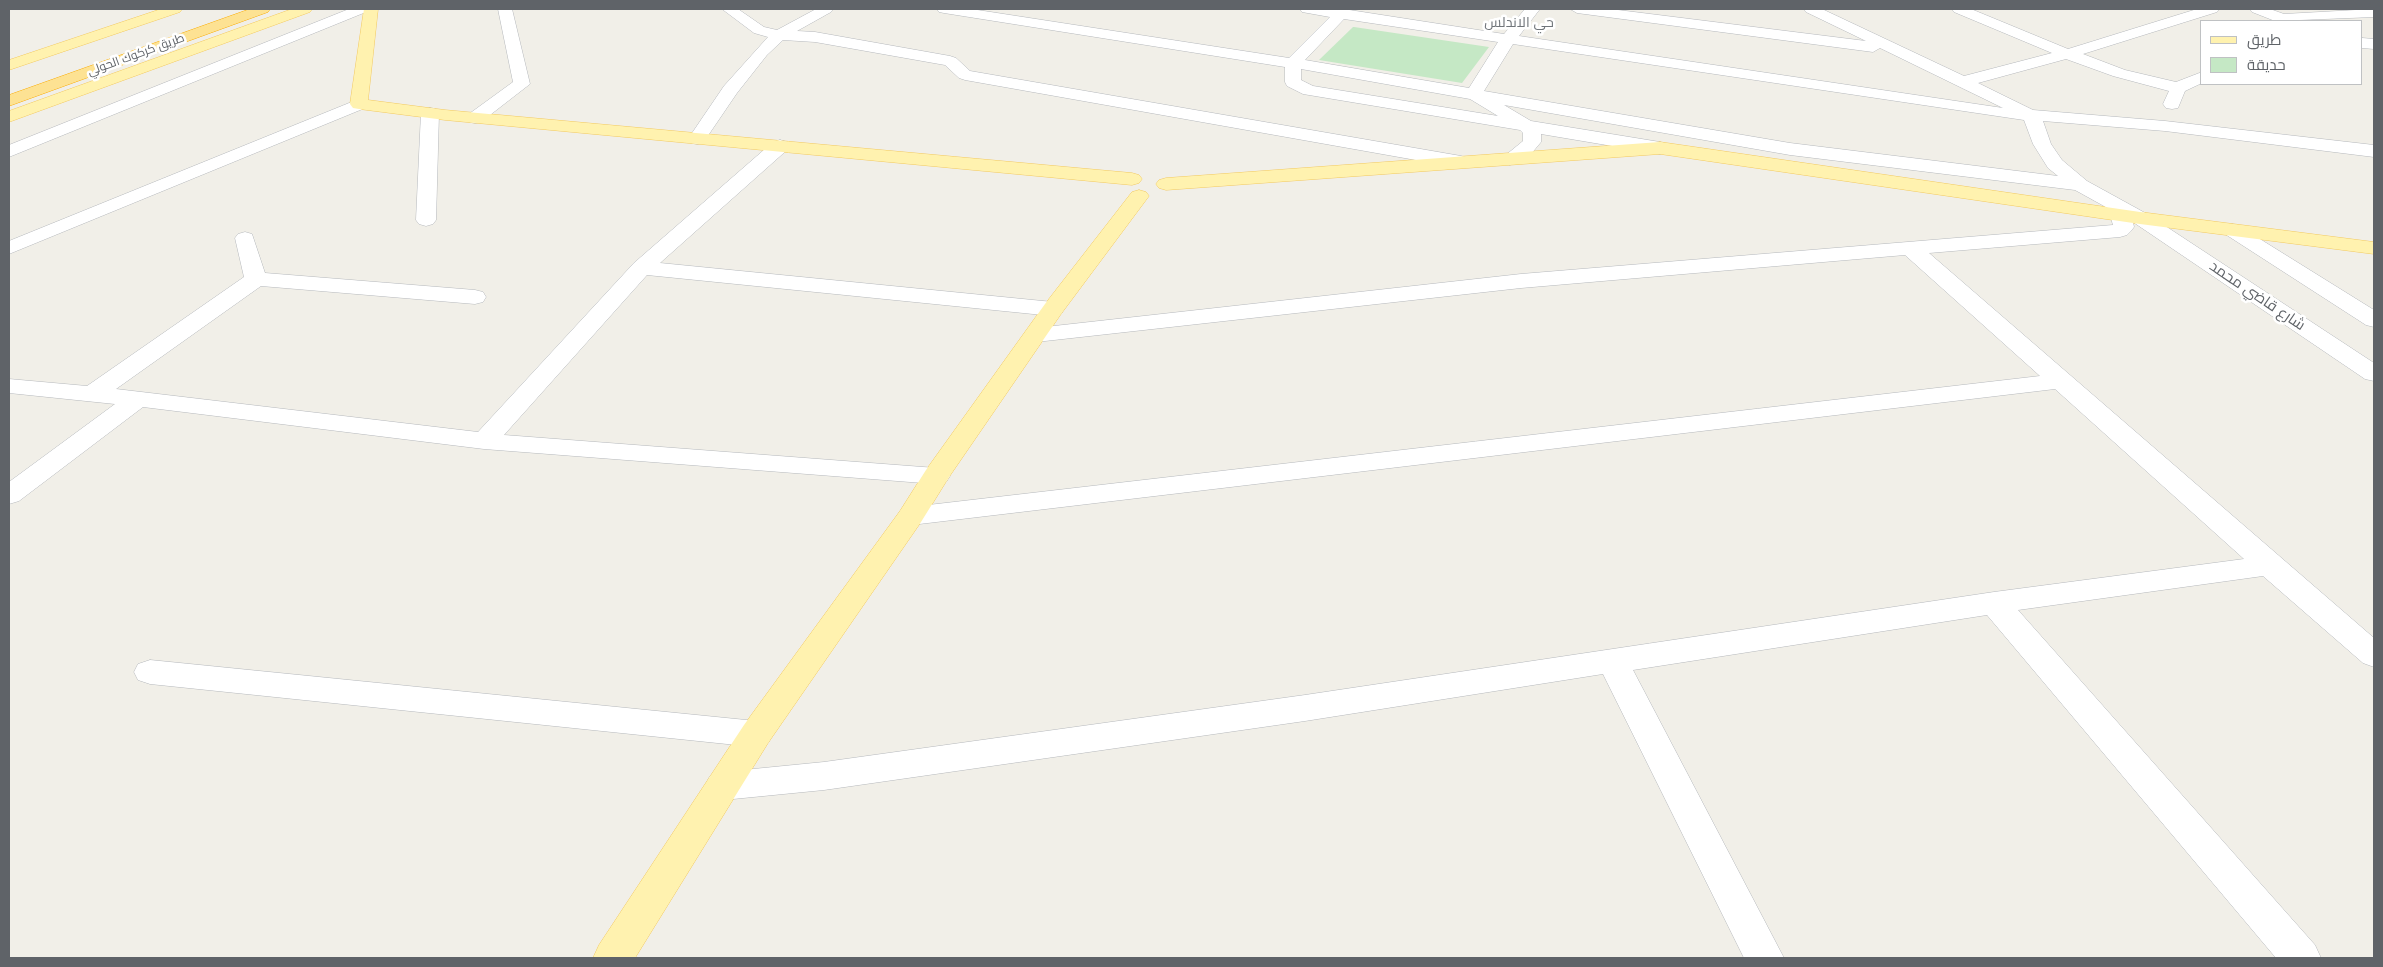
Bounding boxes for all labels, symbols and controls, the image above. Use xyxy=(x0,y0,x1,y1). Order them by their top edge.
district label: حي الاندلس xyxy=(1484,15,1554,31)
legend xyxy=(2200,20,2363,85)
street label: طريق كركوك الحولي xyxy=(86,31,186,79)
text: طريق xyxy=(2247,31,2281,48)
text: حديقة xyxy=(2247,56,2286,73)
street label: شارع قاضي محمد xyxy=(2206,257,2308,335)

